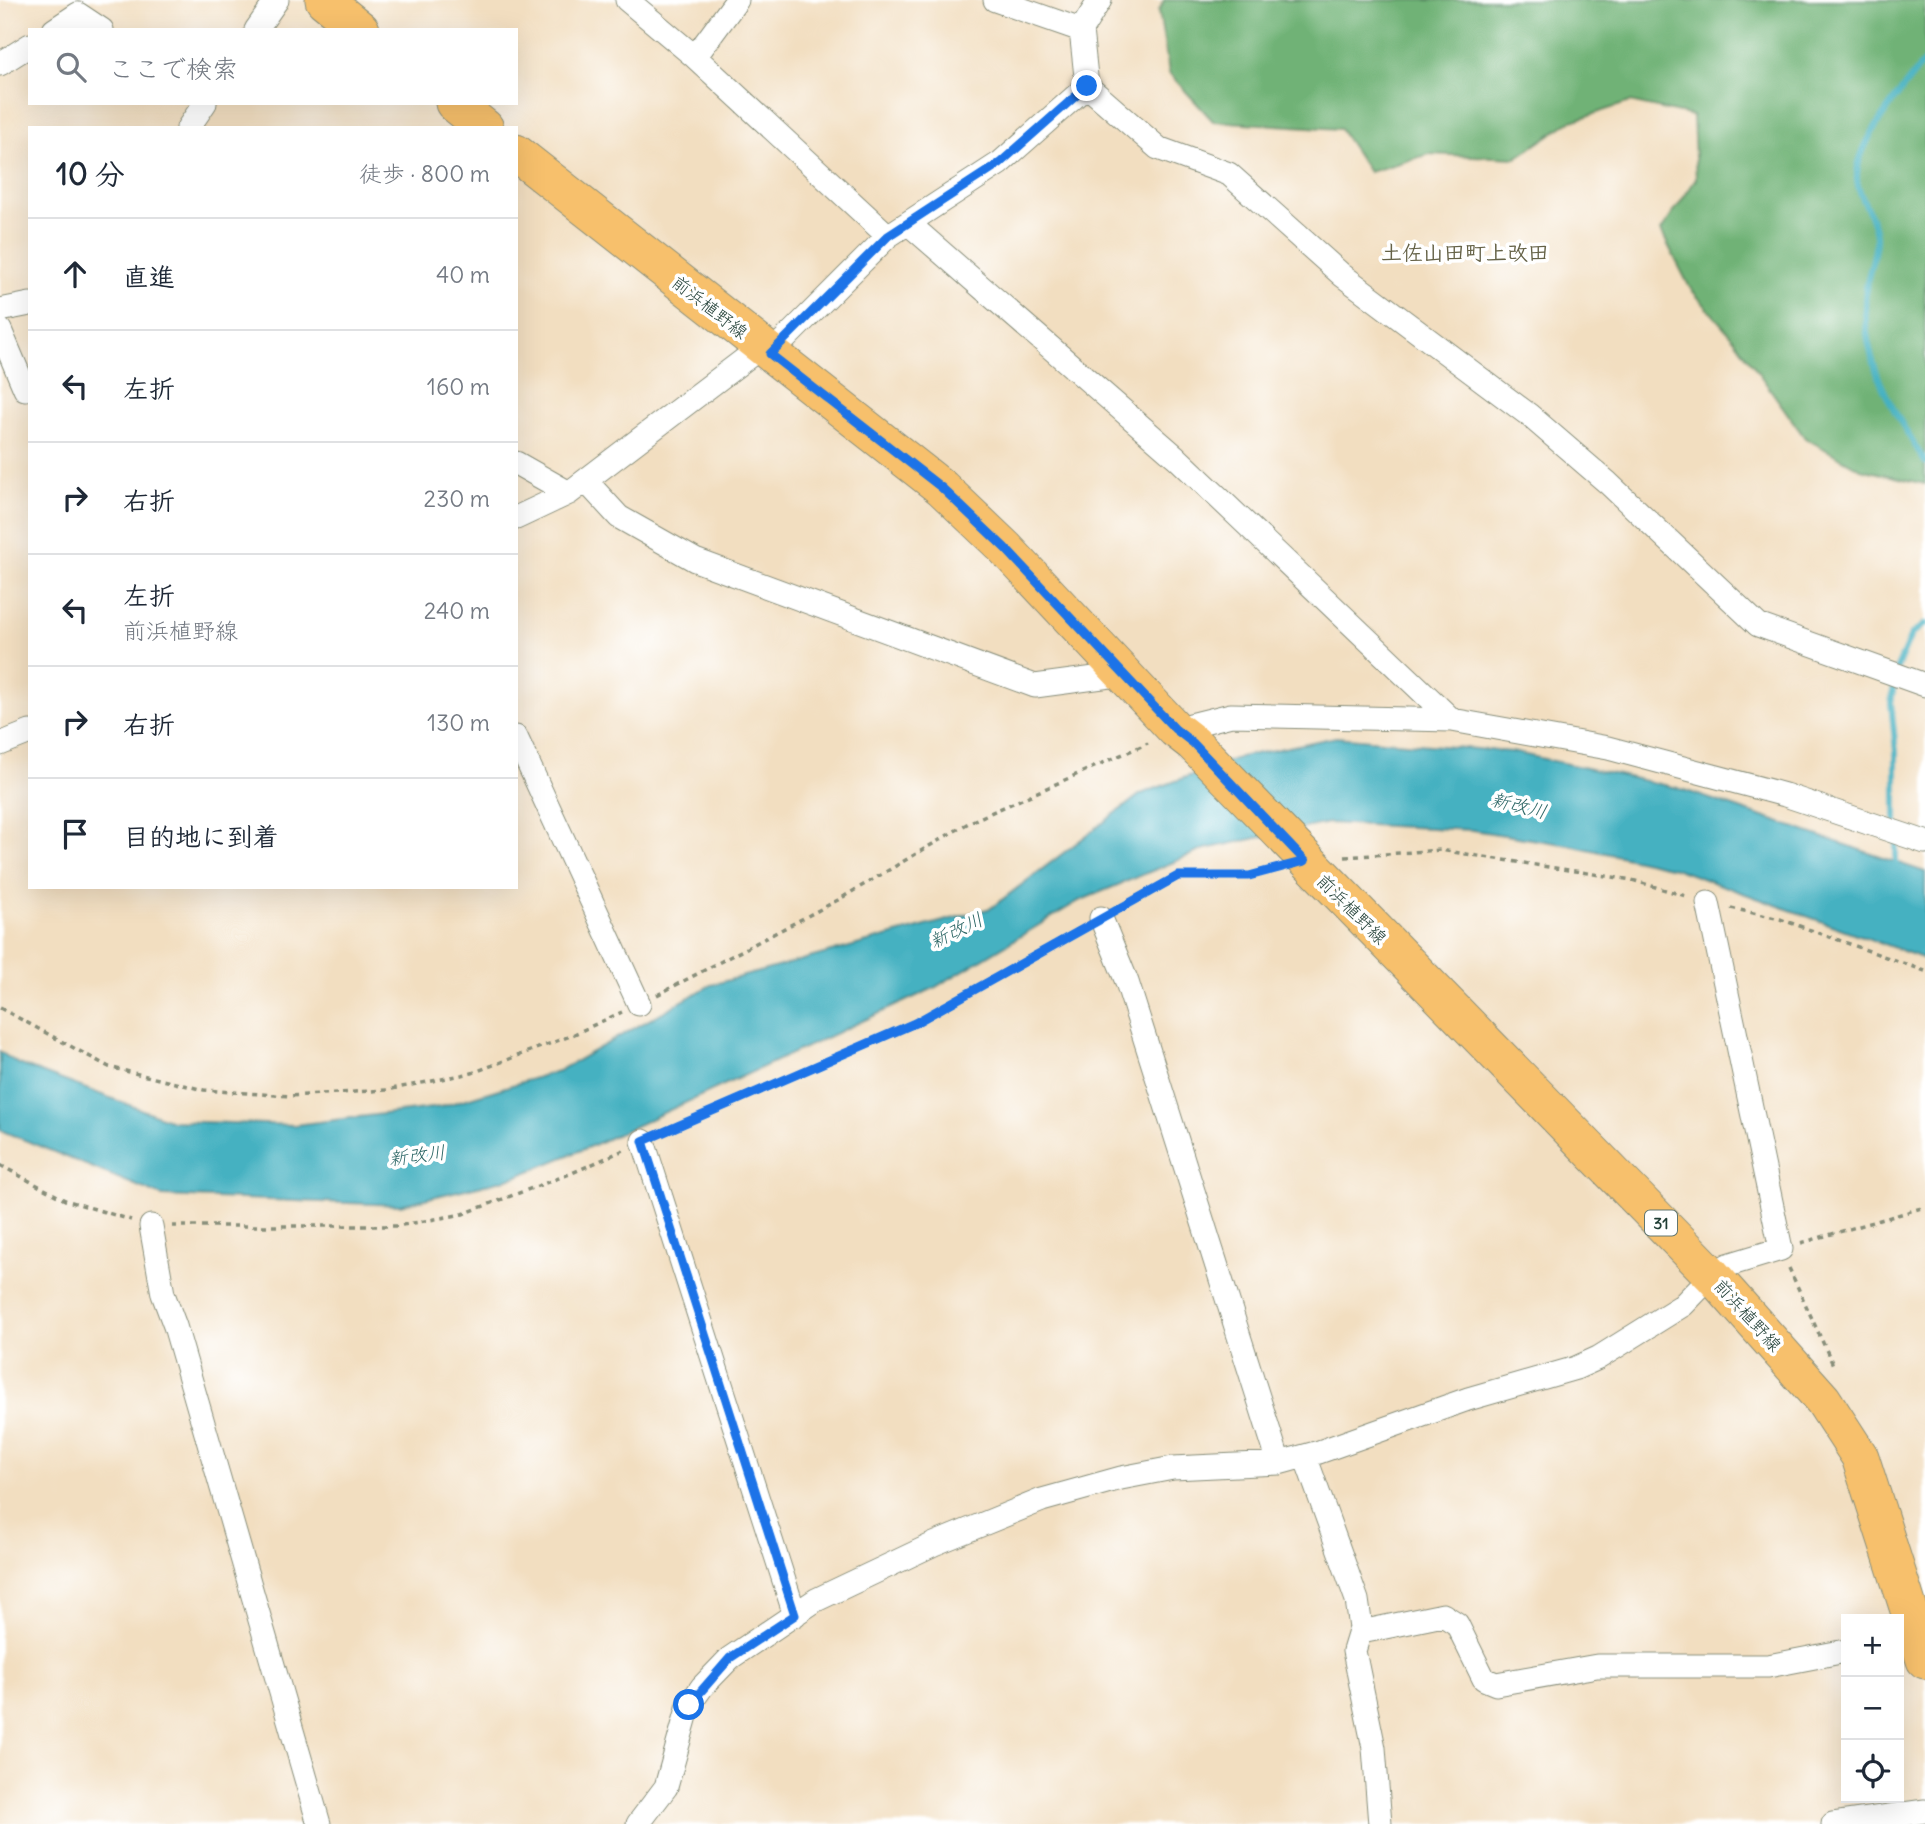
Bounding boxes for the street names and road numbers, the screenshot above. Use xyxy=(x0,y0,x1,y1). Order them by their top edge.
street label: 前浜植野線 xyxy=(667,270,753,344)
street label: 前浜植野線 xyxy=(1312,869,1392,949)
road number: 31 xyxy=(1645,1210,1677,1236)
street label: 前浜植野線 xyxy=(1709,1274,1787,1356)

